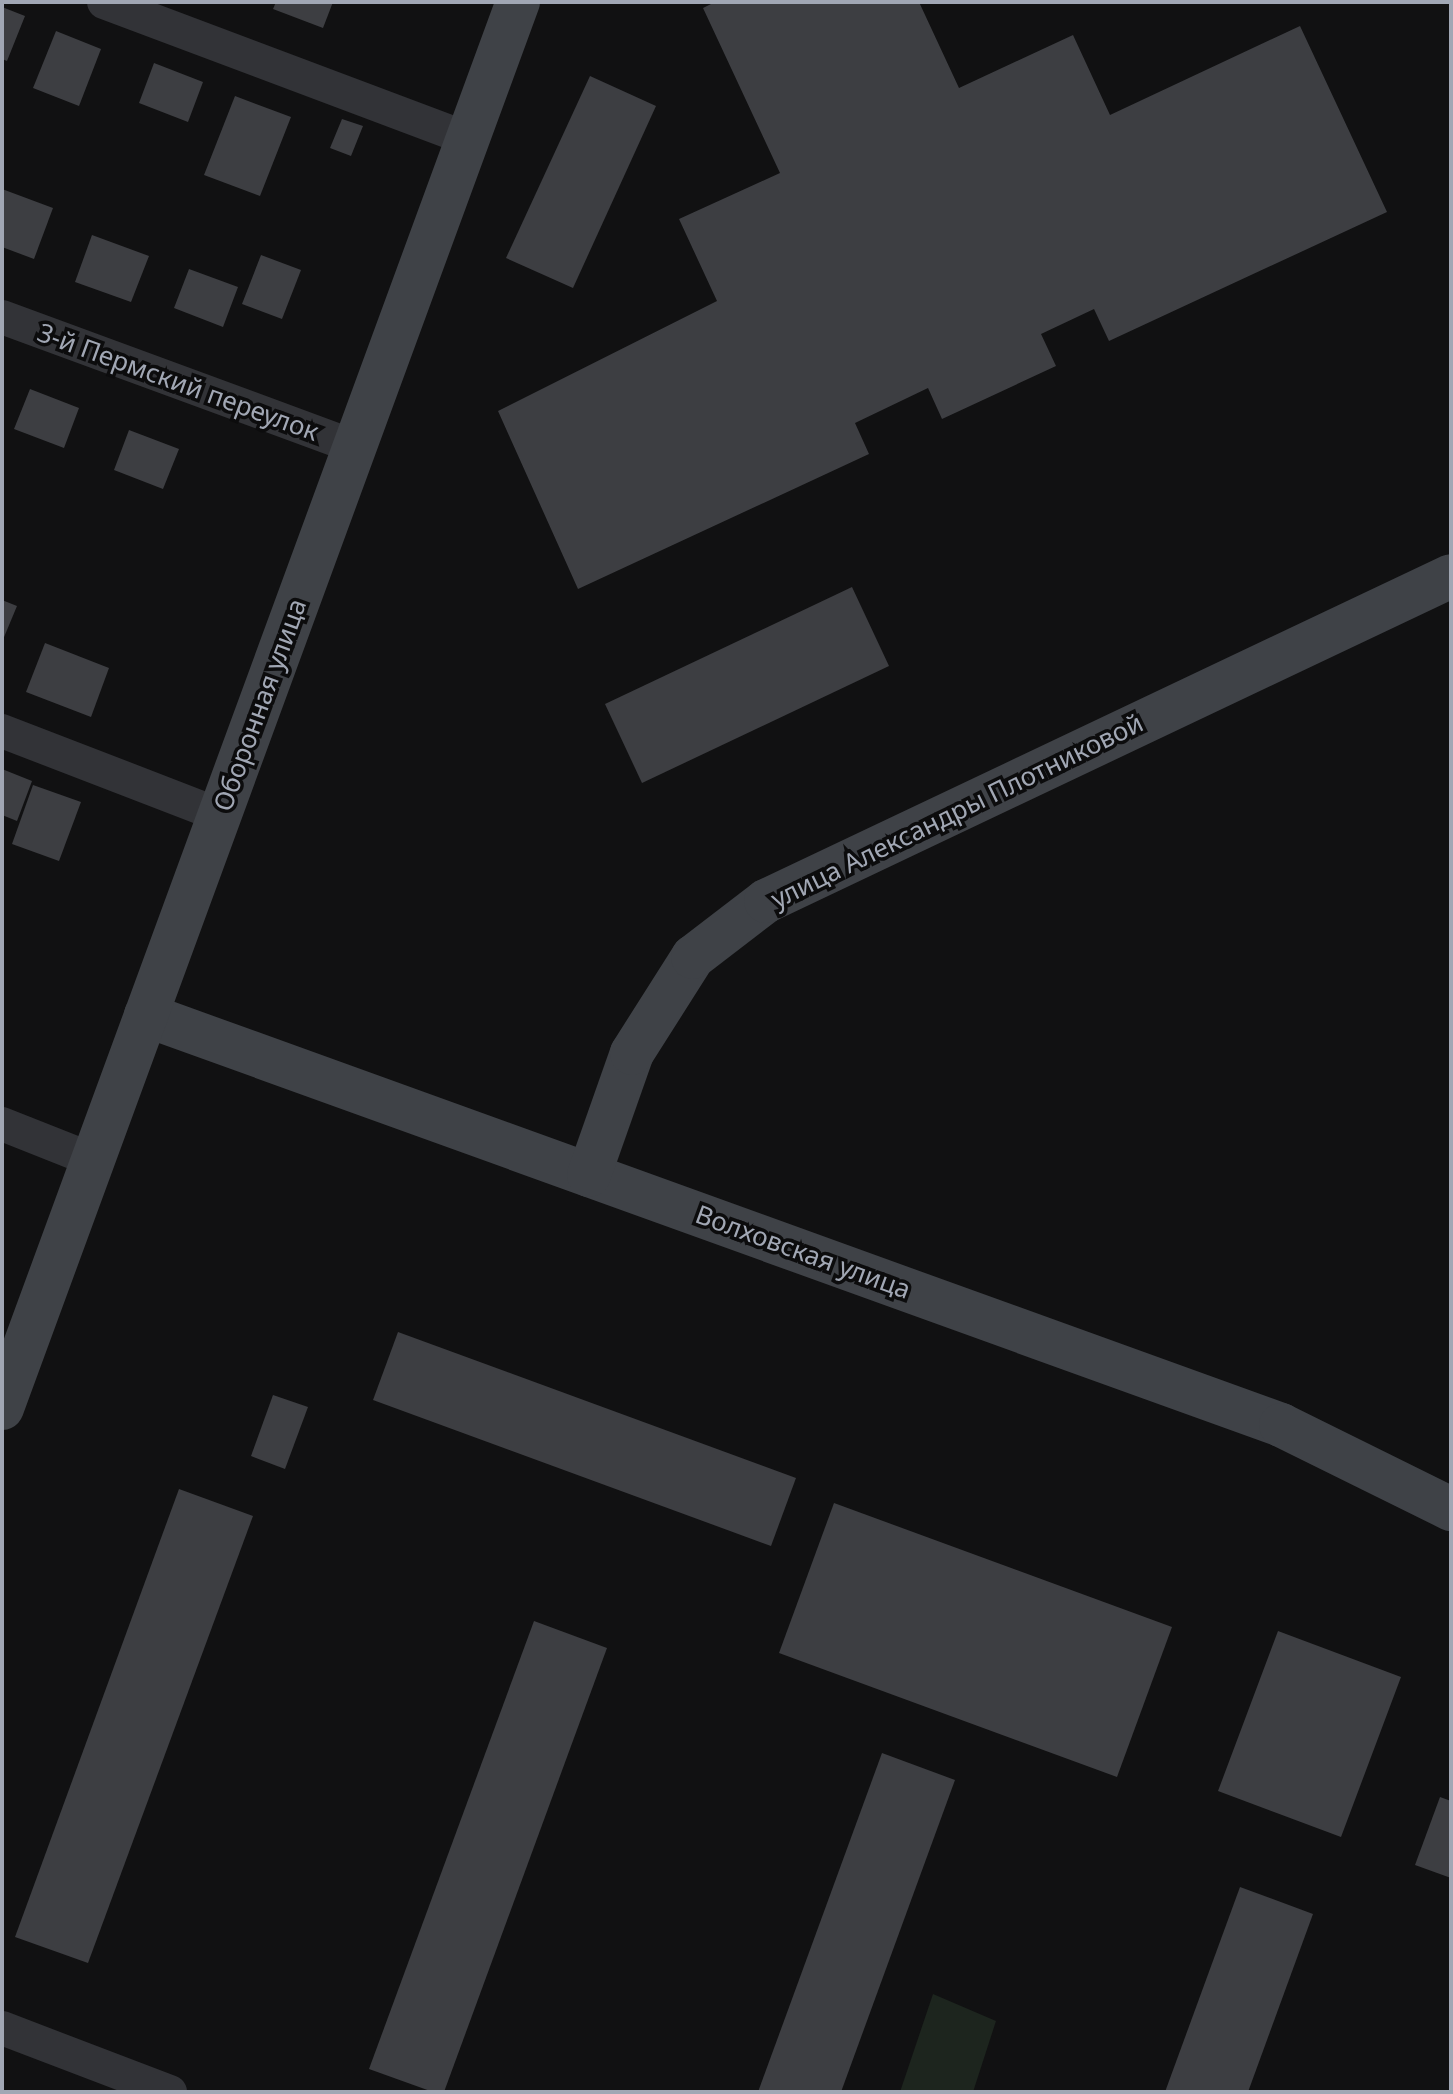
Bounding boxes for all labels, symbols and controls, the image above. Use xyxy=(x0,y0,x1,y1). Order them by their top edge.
street label: 3-й Пермский переулок xyxy=(33,317,323,447)
street label: Оборонная улица xyxy=(207,594,313,816)
street label: улица Александры Плотниковой xyxy=(766,707,1148,915)
street label: Волховская улица xyxy=(691,1199,915,1305)

